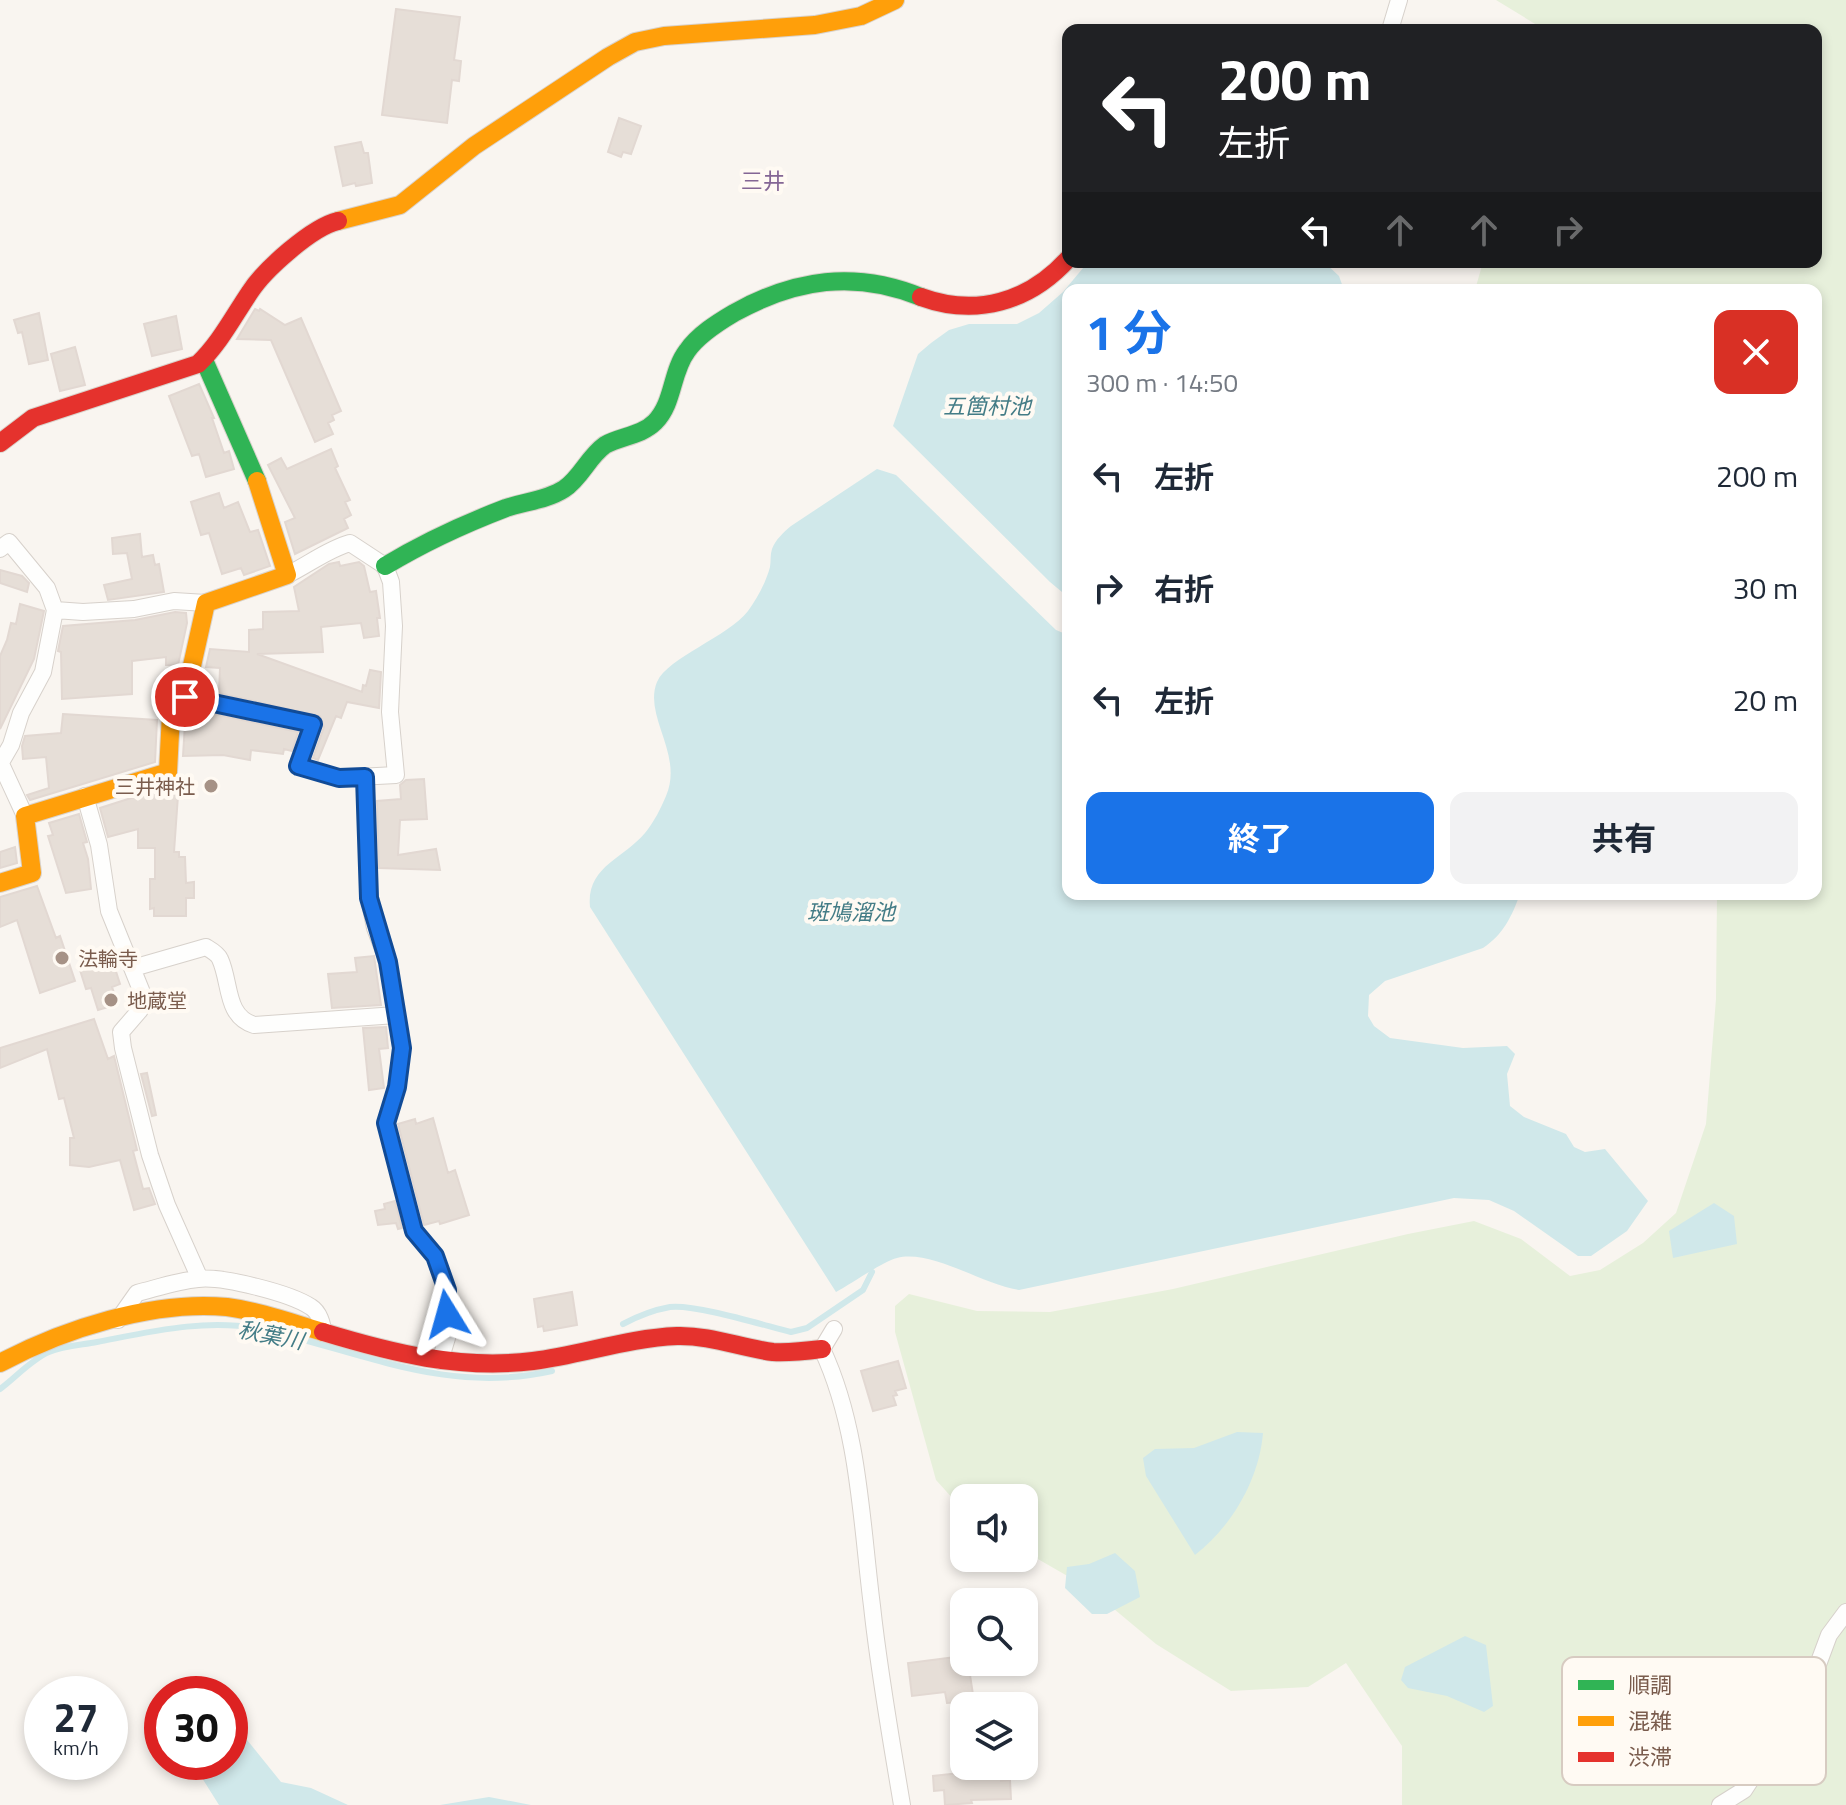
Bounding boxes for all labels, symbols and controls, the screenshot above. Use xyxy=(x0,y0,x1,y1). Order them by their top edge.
text: 200 m xyxy=(1218,37,1371,122)
icon: left xyxy=(1086,56,1190,160)
text: 左折 xyxy=(1218,115,1290,170)
district label: 三井 xyxy=(741,164,785,198)
icon: left xyxy=(1294,208,1338,252)
icon: ahead xyxy=(1378,208,1422,252)
icon: ahead xyxy=(1462,208,1506,252)
icon: right xyxy=(1546,208,1590,252)
text: 1 分 xyxy=(1086,296,1171,369)
button: close xyxy=(1714,310,1798,394)
text: 300 m · 14:50 xyxy=(1086,363,1238,402)
water label: 五箇村池 xyxy=(943,389,1033,423)
text: 200 m xyxy=(1716,453,1798,499)
icon: left xyxy=(1086,454,1130,498)
text: 左折 xyxy=(1154,454,1214,500)
text: 30 m xyxy=(1733,565,1798,611)
icon: right xyxy=(1086,566,1130,610)
text: 右折 xyxy=(1154,566,1214,612)
pin xyxy=(151,663,219,731)
icon: arrive xyxy=(163,675,207,719)
text: 20 m xyxy=(1733,677,1798,723)
icon: left xyxy=(1086,678,1130,722)
text: 左折 xyxy=(1154,678,1214,724)
place label: 三井神社 xyxy=(115,771,195,802)
marker: 三井神社 xyxy=(202,777,220,795)
button: 終了 xyxy=(1086,792,1434,884)
button: 共有 xyxy=(1450,792,1798,884)
water label: 斑鳩溜池 xyxy=(807,895,897,929)
place label: 法輪寺 xyxy=(78,943,138,974)
marker: 法輪寺 xyxy=(53,949,71,967)
place label: 地蔵堂 xyxy=(127,985,187,1016)
marker: 地蔵堂 xyxy=(102,991,120,1009)
position arrow xyxy=(405,1272,489,1356)
water label: 秋葉川 xyxy=(235,1312,309,1358)
map controls xyxy=(950,1484,1038,1780)
button: sound xyxy=(950,1484,1038,1572)
button: search xyxy=(950,1588,1038,1676)
legend xyxy=(1562,1657,1826,1785)
text: 順調 xyxy=(1628,1668,1672,1702)
speed limit sign: 30 xyxy=(144,1676,248,1780)
text: 27 xyxy=(54,1687,98,1748)
button: layers xyxy=(950,1692,1038,1780)
text: 混雑 xyxy=(1628,1704,1672,1738)
text: km/h xyxy=(53,1732,99,1763)
text: 渋滞 xyxy=(1628,1740,1672,1774)

